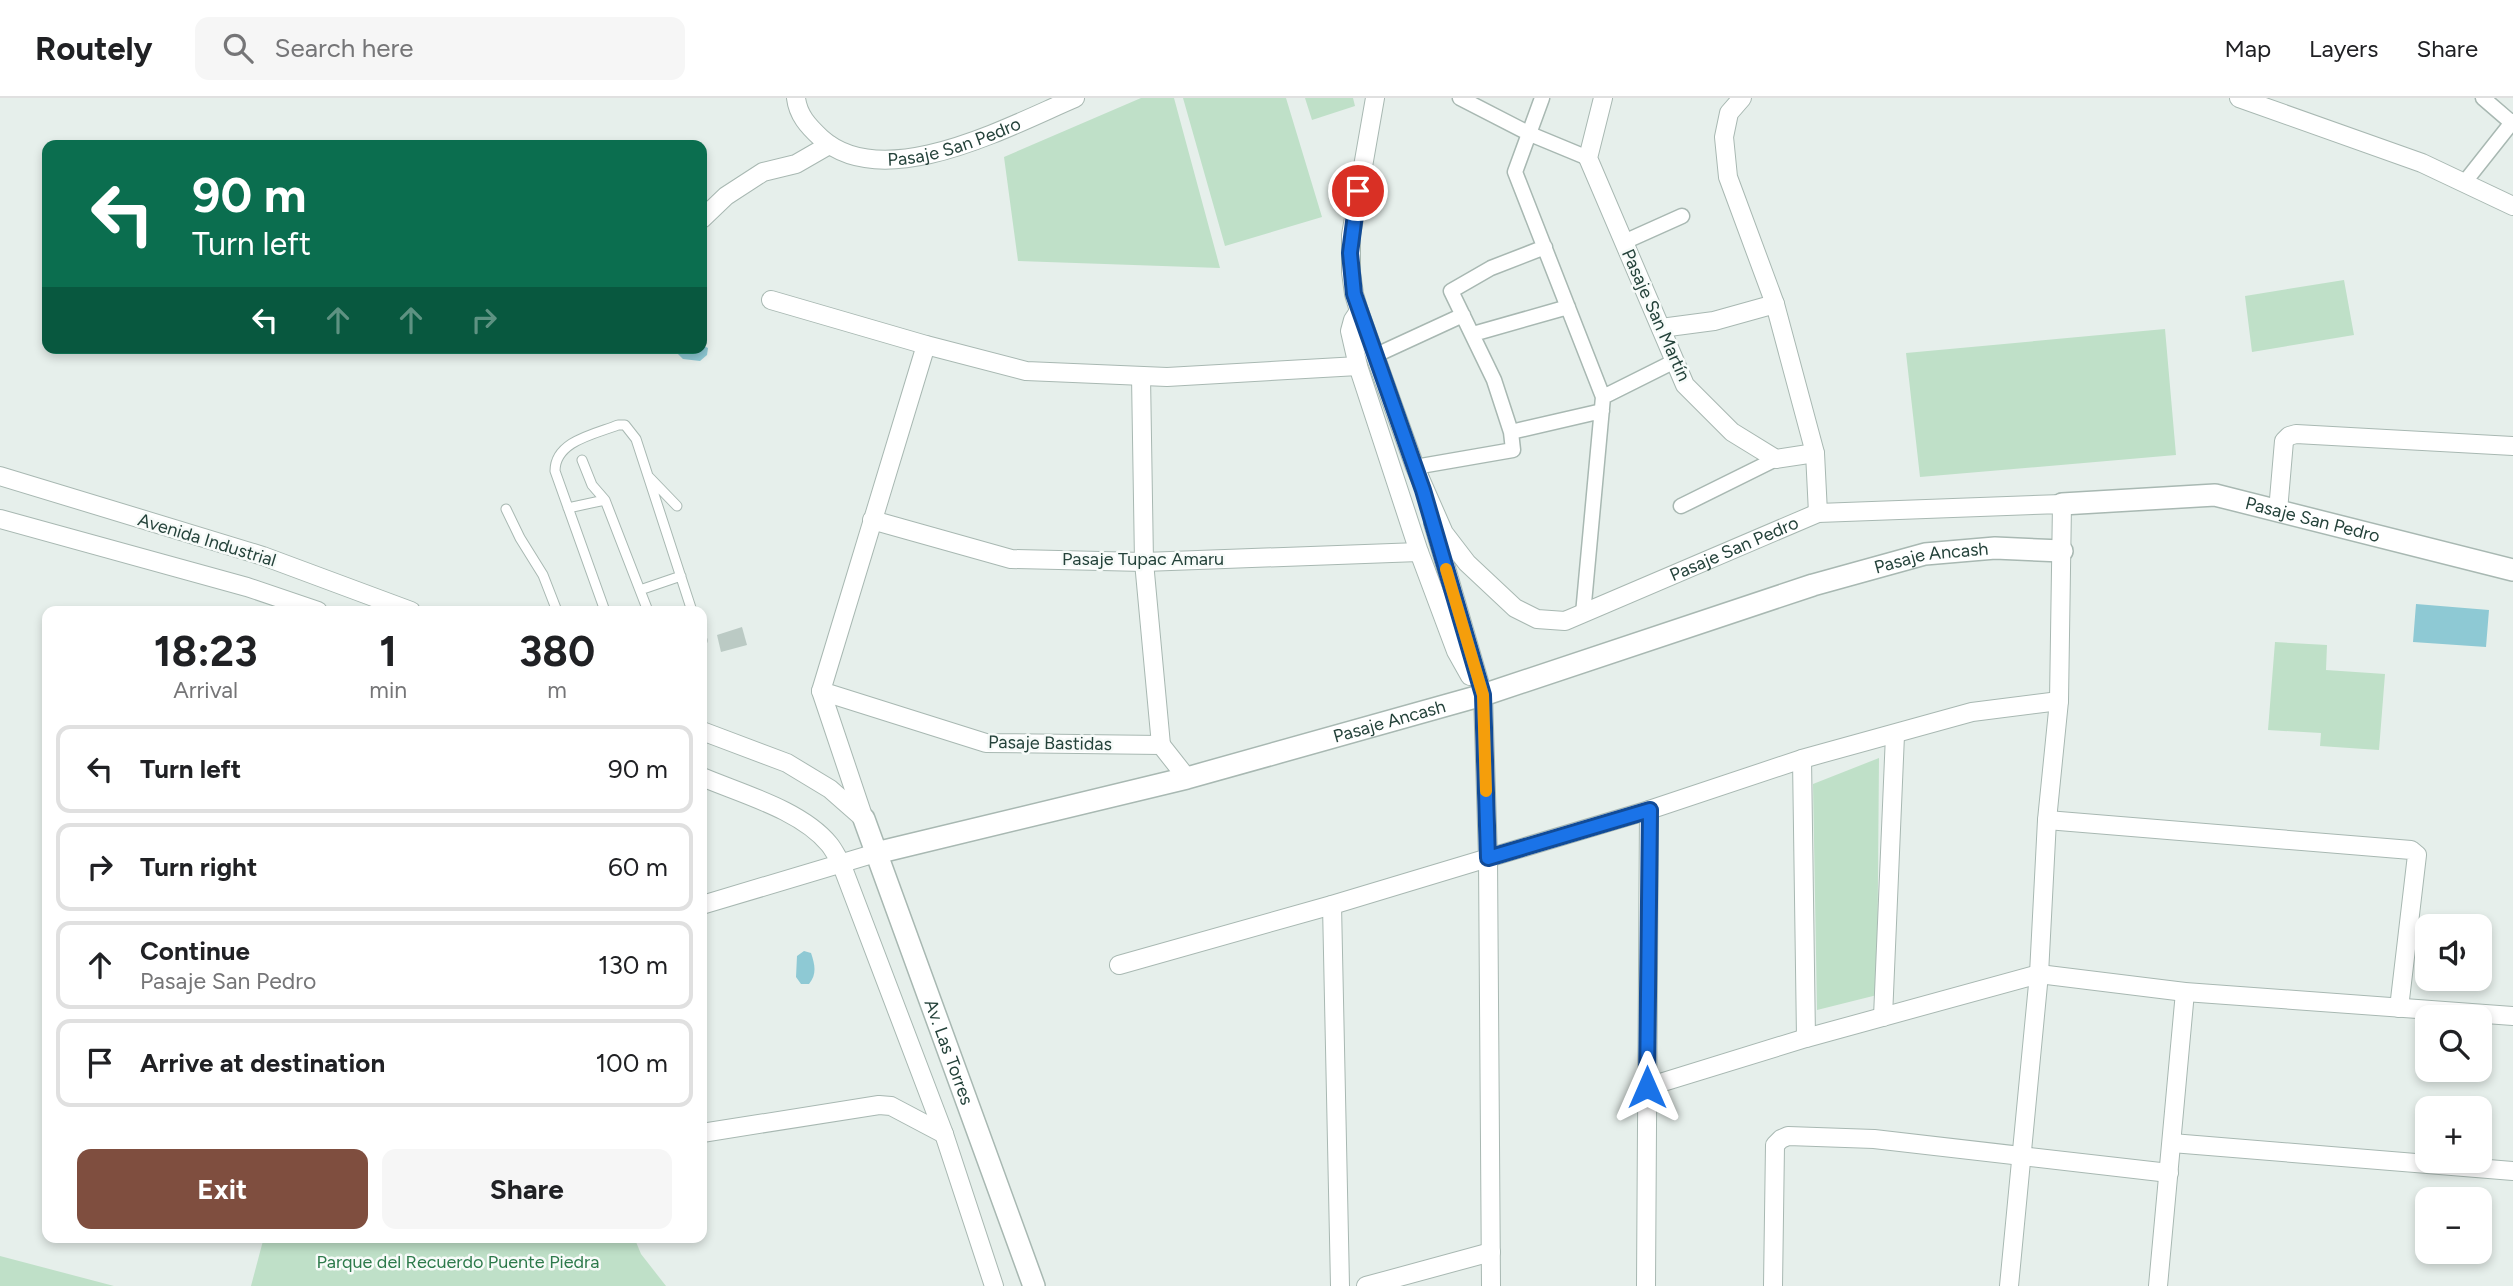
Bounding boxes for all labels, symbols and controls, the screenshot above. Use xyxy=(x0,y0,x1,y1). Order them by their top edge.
search box xyxy=(195,17,685,80)
text: Routely xyxy=(35,29,153,68)
icon: search xyxy=(219,29,257,67)
text: Search here xyxy=(275,32,414,64)
text: Map xyxy=(2224,34,2271,63)
text: Layers xyxy=(2309,34,2378,63)
text: Share xyxy=(2416,34,2478,63)
street label: Pasaje San Pedro xyxy=(887,112,1024,171)
pin xyxy=(1328,161,1388,221)
text: 90 m xyxy=(192,165,307,224)
icon: left xyxy=(77,168,168,259)
icon: arrive xyxy=(1339,172,1377,210)
text: Turn left xyxy=(192,225,311,263)
street label: Pasaje San Martín xyxy=(1617,246,1695,384)
icon: left xyxy=(246,301,284,339)
icon: ahead xyxy=(319,301,357,339)
icon: ahead xyxy=(392,301,430,339)
icon: right xyxy=(465,301,503,339)
street label: Pasaje San Pedro xyxy=(2243,492,2382,547)
street label: Avenida Industrial xyxy=(135,509,279,571)
street label: Pasaje San Pedro xyxy=(1666,512,1802,586)
street label: Pasaje Ancash xyxy=(1872,538,1989,579)
street label: Pasaje Tupac Amaru xyxy=(1062,548,1224,570)
text: 18:23 xyxy=(154,626,258,677)
text: 1 xyxy=(379,626,397,677)
text: 380 xyxy=(519,626,595,677)
text: Arrival xyxy=(173,676,238,704)
text: min xyxy=(369,676,407,704)
text: m xyxy=(547,676,567,704)
street label: Pasaje Ancash xyxy=(1331,695,1448,747)
street label: Pasaje Bastidas xyxy=(988,731,1112,755)
icon: left xyxy=(81,750,119,788)
text: Turn left xyxy=(140,753,241,785)
text: 90 m xyxy=(608,753,668,785)
icon: right xyxy=(81,848,119,886)
text: Turn right xyxy=(140,851,257,883)
text: 60 m xyxy=(608,851,668,883)
map controls xyxy=(2415,914,2492,1264)
button: sound xyxy=(2415,914,2492,991)
text: Continue xyxy=(140,935,250,967)
icon: ahead xyxy=(81,946,119,984)
text: 130 m xyxy=(598,949,668,981)
text: Pasaje San Pedro xyxy=(140,967,316,995)
street label: Av. Las Torres xyxy=(920,996,978,1108)
button: search xyxy=(2415,1005,2492,1082)
icon: arrive xyxy=(81,1044,119,1082)
text: Arrive at destination xyxy=(140,1047,385,1079)
text: 100 m xyxy=(595,1047,668,1079)
position arrow xyxy=(1610,1050,1684,1124)
button: + xyxy=(2415,1096,2492,1173)
button: Exit xyxy=(77,1149,368,1229)
button: Share xyxy=(382,1149,672,1229)
button: − xyxy=(2415,1187,2492,1264)
park label: Parque del Recuerdo Puente Piedra xyxy=(317,1251,599,1273)

